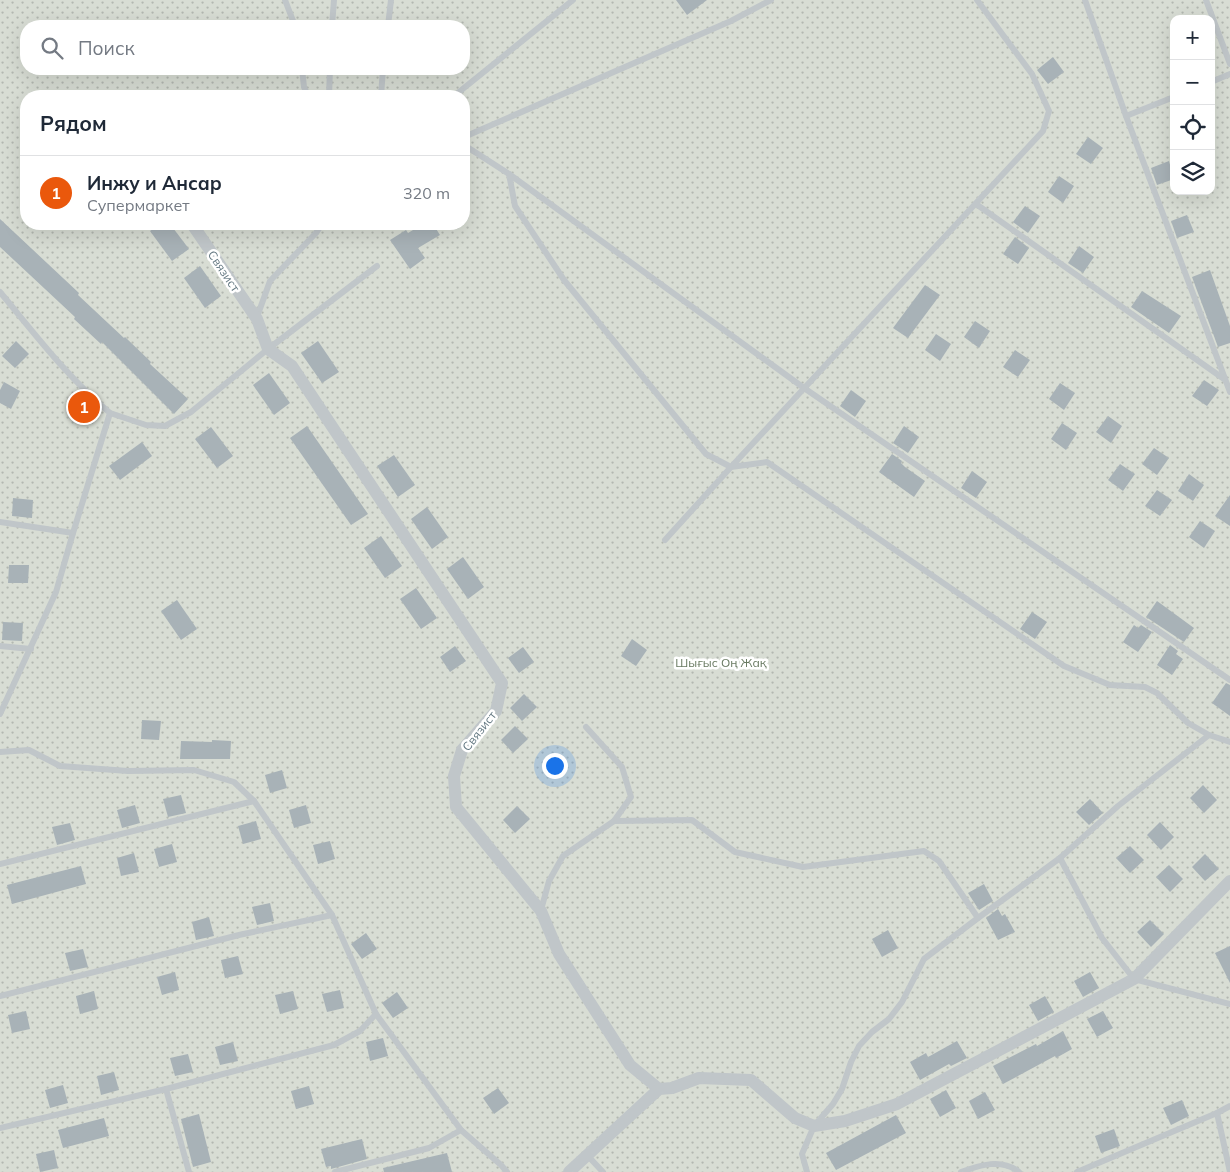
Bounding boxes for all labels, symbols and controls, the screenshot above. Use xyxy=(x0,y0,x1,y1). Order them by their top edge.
map controls xyxy=(1170,15,1215,195)
button: + xyxy=(1170,15,1215,60)
search box xyxy=(20,20,470,75)
icon: search xyxy=(38,34,66,62)
text: Поиск xyxy=(78,36,135,60)
button: − xyxy=(1170,60,1215,105)
button: locate xyxy=(1170,105,1215,150)
text: Рядом xyxy=(40,110,107,136)
button: layers xyxy=(1170,150,1215,195)
text: Инжу и Ансар xyxy=(87,171,222,195)
text: 1 xyxy=(51,183,61,203)
text: 320 m xyxy=(403,183,450,203)
text: Супермаркет xyxy=(87,195,190,215)
street label: Связист xyxy=(205,248,243,295)
pin: 1 xyxy=(68,388,100,426)
park label: Шығыс Оң Жақ xyxy=(675,655,767,670)
street label: Связист xyxy=(459,708,499,754)
your location xyxy=(542,753,568,779)

